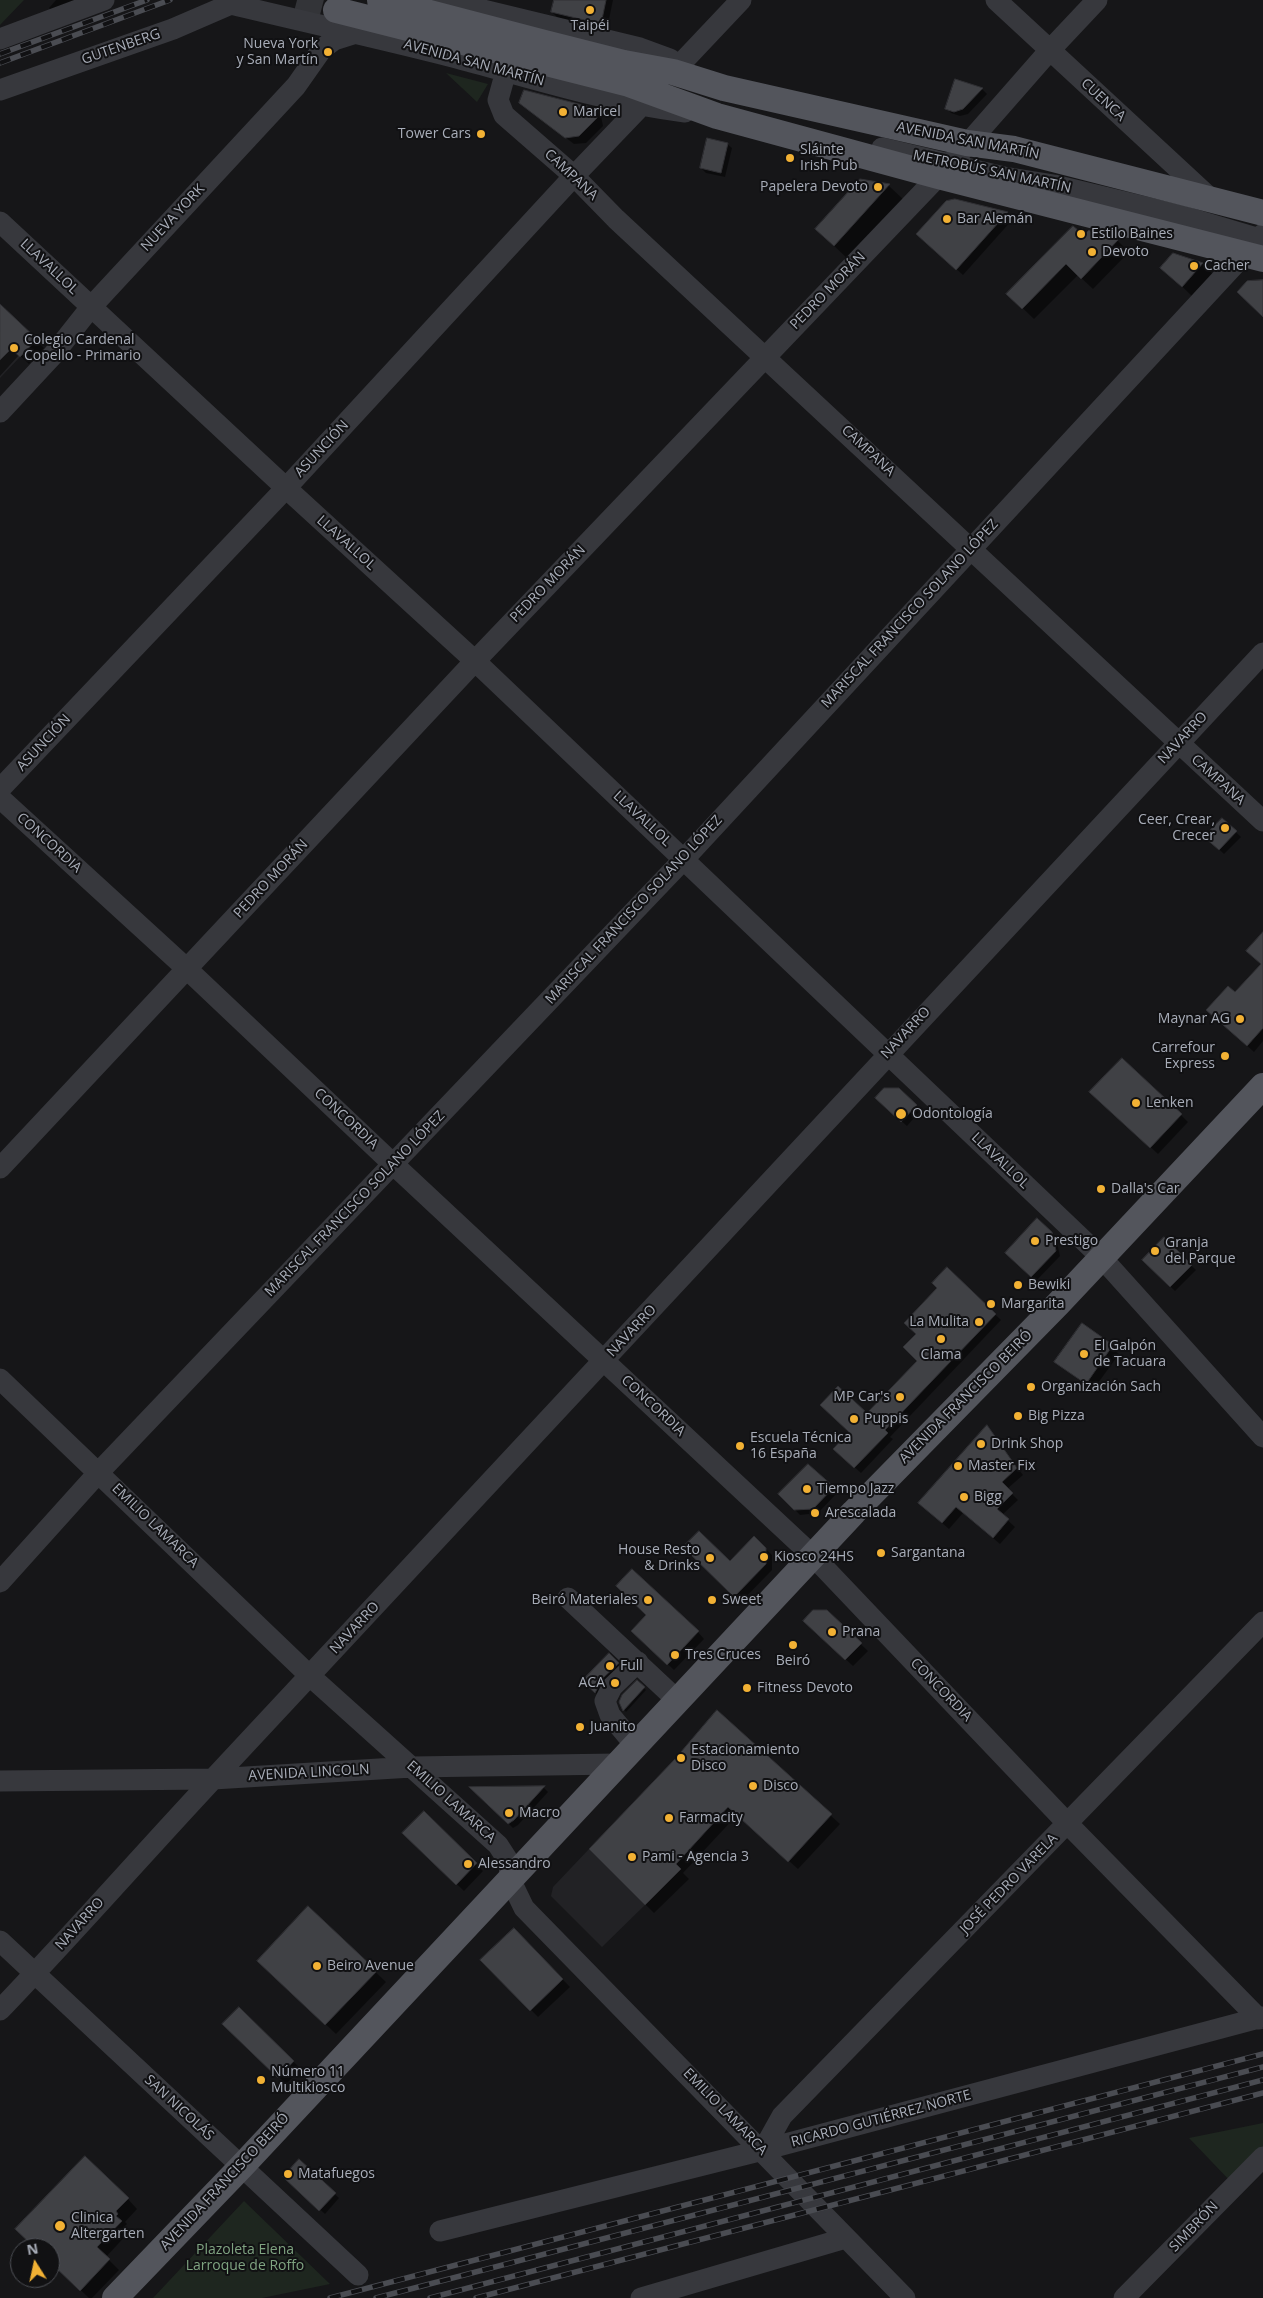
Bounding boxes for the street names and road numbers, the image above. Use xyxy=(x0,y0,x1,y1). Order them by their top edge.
street label: GUTENBERG xyxy=(79,26,163,68)
street label: AVENIDA SAN MARTÍN xyxy=(402,36,546,90)
street label: CUENCA xyxy=(1077,75,1129,125)
street label: AVENIDA SAN MARTÍN xyxy=(895,119,1041,163)
street label: CAMPANA xyxy=(541,146,601,204)
street label: METROBÚS SAN MARTÍN xyxy=(911,147,1073,197)
street label: NUEVA YORK xyxy=(138,181,208,255)
street label: LLAVALLOL xyxy=(16,236,82,298)
street label: PEDRO MORÁN xyxy=(787,249,869,333)
street label: ASUNCIÓN xyxy=(291,417,353,481)
street label: CAMPANA xyxy=(838,422,898,480)
street label: LLAVALLOL xyxy=(313,512,379,574)
street label: MARISCAL FRANCISCO SOLANO LÓPEZ xyxy=(818,516,1002,712)
street label: PEDRO MORÁN xyxy=(507,542,589,626)
street label: NAVARRO xyxy=(1155,709,1211,767)
street label: ASUNCIÓN xyxy=(13,711,75,775)
street label: CAMPANA xyxy=(1188,751,1248,809)
street label: LLAVALLOL xyxy=(609,788,675,850)
street label: CONCORDIA xyxy=(13,809,85,877)
street label: MARISCAL FRANCISCO SOLANO LÓPEZ xyxy=(542,812,726,1008)
street label: PEDRO MORÁN xyxy=(230,836,312,922)
street label: NAVARRO xyxy=(878,1004,934,1062)
street label: CONCORDIA xyxy=(310,1085,382,1153)
street label: MARISCAL FRANCISCO SOLANO LÓPEZ xyxy=(262,1108,448,1300)
street label: LLAVALLOL xyxy=(968,1129,1032,1193)
street label: NAVARRO xyxy=(604,1302,660,1360)
street label: AVENIDA FRANCISCO BEIRÓ xyxy=(896,1327,1036,1467)
street label: CONCORDIA xyxy=(617,1372,689,1440)
street label: EMILIO LAMARCA xyxy=(108,1480,202,1572)
street label: NAVARRO xyxy=(327,1599,383,1657)
street label: CONCORDIA xyxy=(907,1655,975,1725)
street label: EMILIO LAMARCA xyxy=(403,1758,499,1846)
street label: AVENIDA LINCOLN xyxy=(248,1761,370,1785)
street label: JOSÉ PEDRO VARELA xyxy=(957,1830,1061,1938)
street label: NAVARRO xyxy=(52,1894,108,1954)
street label: EMILIO LAMARCA xyxy=(679,2065,771,2159)
street label: SAN NICOLÁS xyxy=(141,2072,217,2144)
street label: RICARDO GUTIÉRREZ NORTE xyxy=(789,2087,973,2151)
street label: AVENIDA FRANCISCO BEIRÓ xyxy=(157,2110,293,2254)
street label: SIMBRÓN xyxy=(1166,2198,1222,2256)

